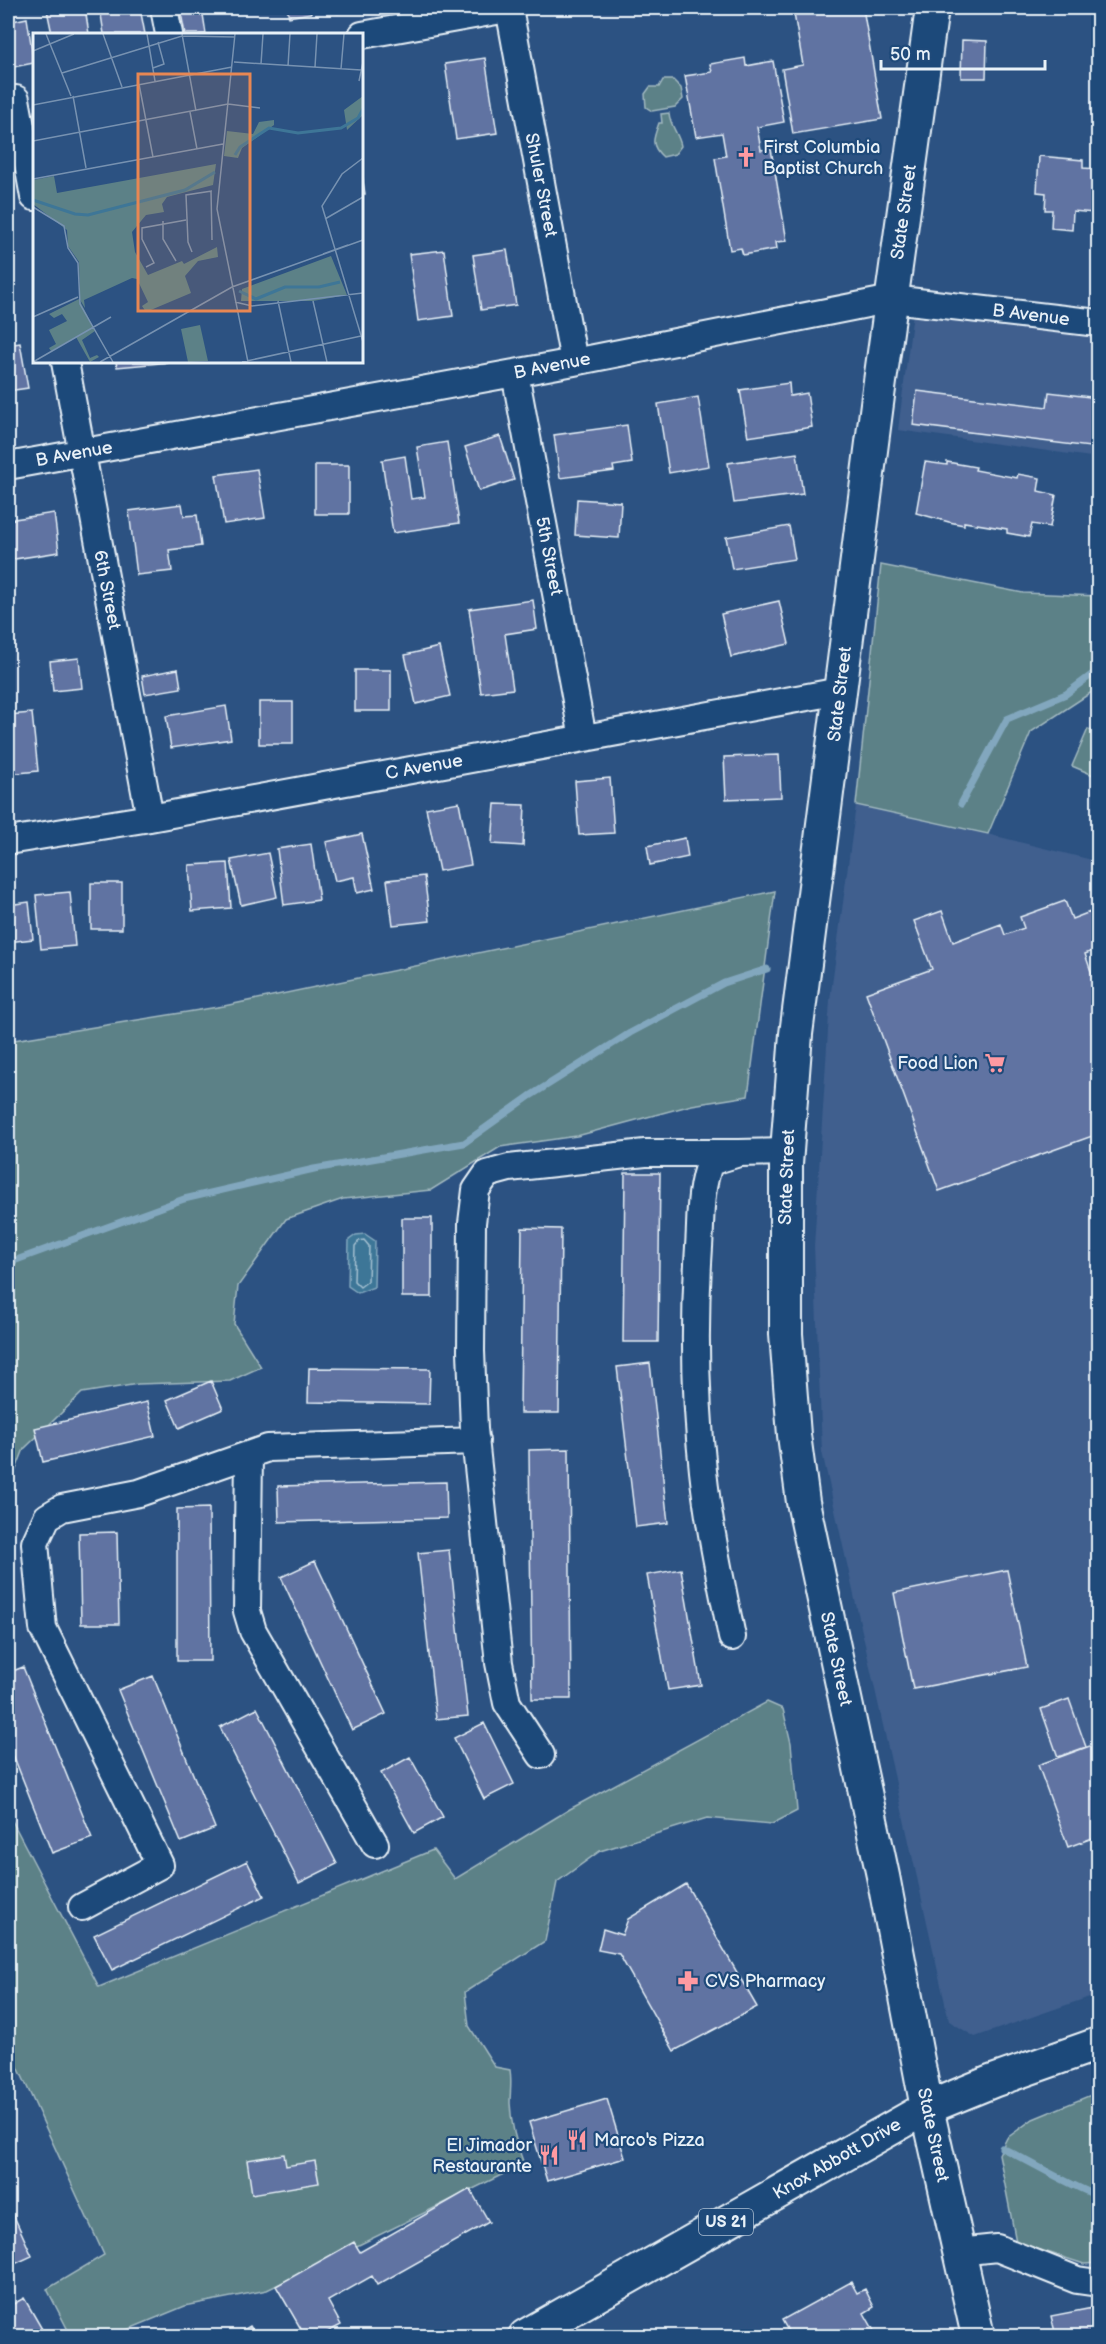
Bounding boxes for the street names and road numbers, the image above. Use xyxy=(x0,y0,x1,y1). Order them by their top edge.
street label: Shuler Street xyxy=(521,131,561,239)
street label: State Street xyxy=(887,163,921,261)
street label: B Avenue xyxy=(991,300,1071,330)
street label: B Avenue xyxy=(512,348,592,384)
street label: B Avenue xyxy=(34,437,114,471)
street label: 5th Street xyxy=(531,515,567,598)
street label: 6th Street xyxy=(89,549,125,632)
street label: State Street xyxy=(824,645,856,743)
street label: C Avenue xyxy=(384,750,465,784)
street label: State Street xyxy=(775,1128,799,1225)
street label: State Street xyxy=(816,1610,856,1708)
street label: State Street xyxy=(913,2086,953,2184)
street label: Knox Abbott Drive xyxy=(769,2114,905,2204)
road number: US 21 xyxy=(699,2209,753,2235)

